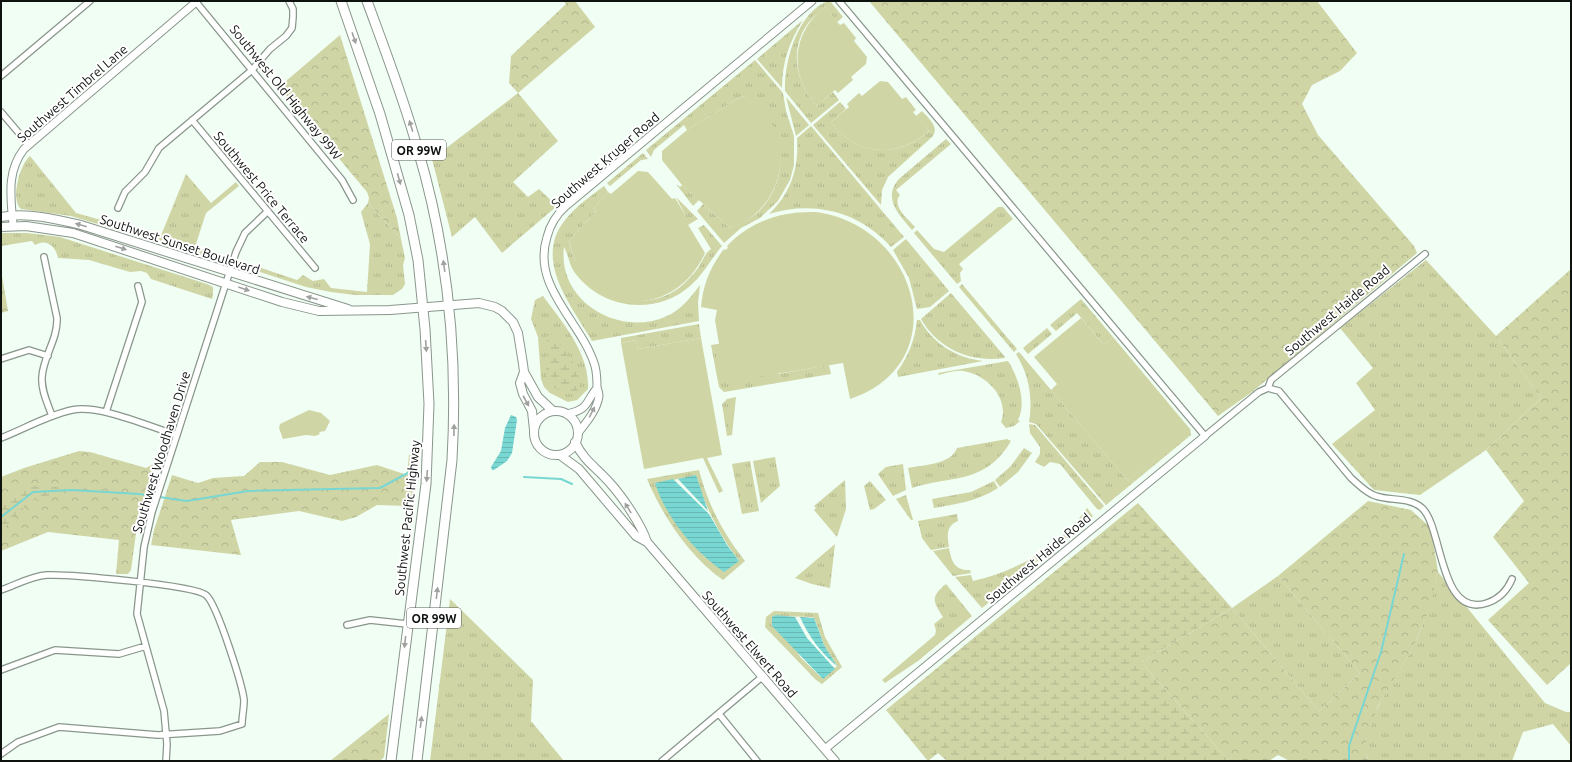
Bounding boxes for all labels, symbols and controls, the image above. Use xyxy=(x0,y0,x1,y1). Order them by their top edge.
street label: Southwest Old Highway 99W xyxy=(227,22,345,162)
one-way arrow xyxy=(351,32,357,44)
street label: Southwest Timbrel Lane xyxy=(14,41,130,145)
street label: Southwest Kruger Road xyxy=(548,109,662,211)
one-way arrow xyxy=(408,120,414,132)
street label: Southwest Price Terrace xyxy=(211,129,313,245)
road number: OR 99W xyxy=(392,140,446,160)
one-way arrow xyxy=(396,173,402,185)
street label: Southwest Sunset Boulevard xyxy=(98,211,262,277)
one-way arrow xyxy=(75,222,87,228)
one-way arrow xyxy=(115,245,127,251)
one-way arrow xyxy=(441,260,447,272)
street label: Southwest Haide Road xyxy=(1282,262,1392,358)
one-way arrow xyxy=(239,286,251,292)
one-way arrow xyxy=(306,295,318,301)
one-way arrow xyxy=(423,340,430,352)
street label: Southwest Woodhaven Drive xyxy=(130,369,192,535)
one-way arrow xyxy=(523,395,530,406)
one-way arrow xyxy=(589,406,596,418)
one-way arrow xyxy=(451,423,457,436)
street label: Southwest Pacific Highway xyxy=(392,440,422,596)
one-way arrow xyxy=(423,470,430,482)
one-way arrow xyxy=(624,503,632,513)
street label: Southwest Haide Road xyxy=(983,510,1093,606)
one-way arrow xyxy=(434,587,440,599)
street label: Southwest Elwert Road xyxy=(700,588,800,700)
road number: OR 99W xyxy=(407,608,461,628)
one-way arrow xyxy=(402,636,409,648)
one-way arrow xyxy=(418,716,424,728)

